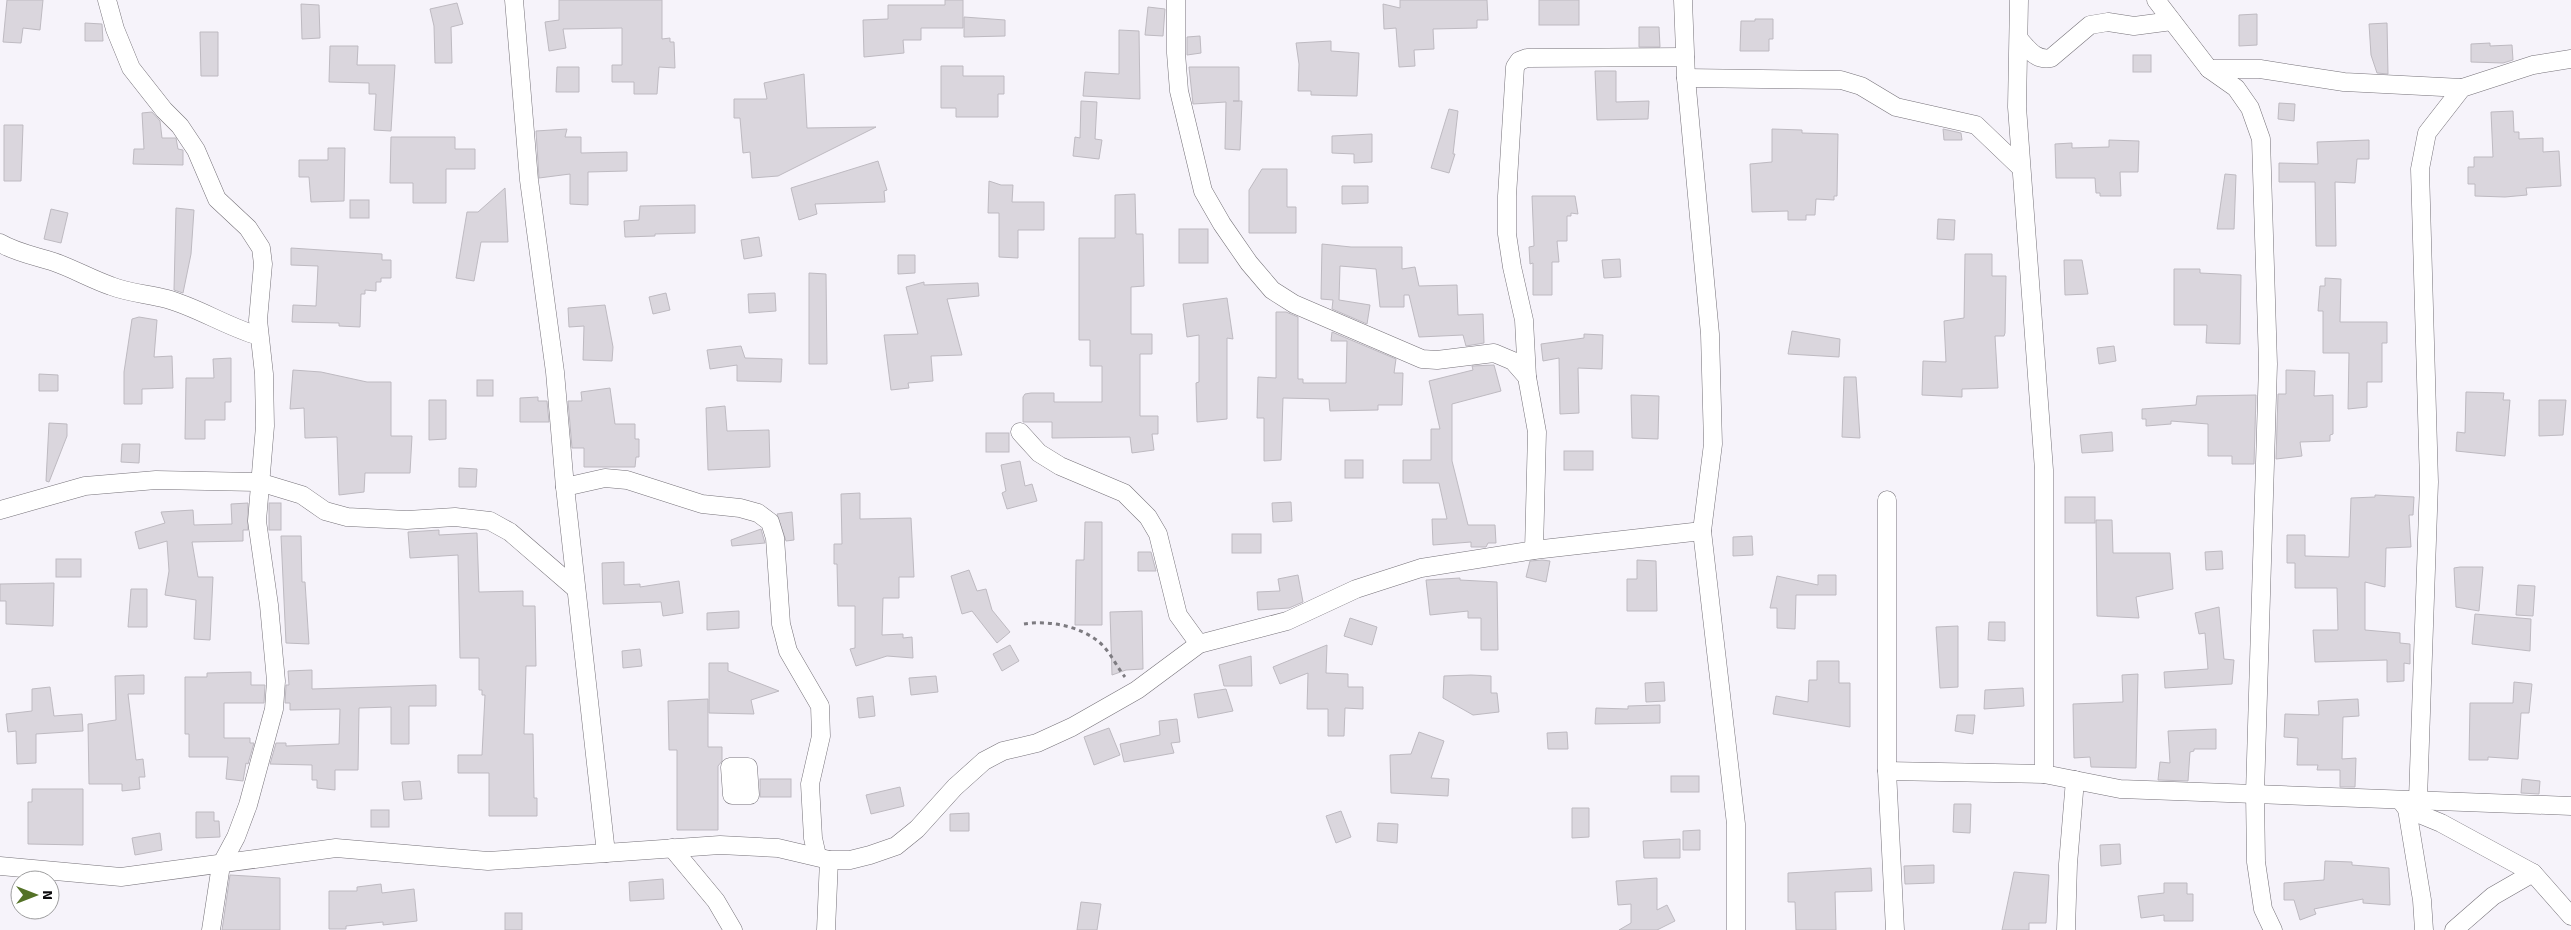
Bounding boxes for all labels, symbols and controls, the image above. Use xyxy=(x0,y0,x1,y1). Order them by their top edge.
north arrow xyxy=(10,870,60,920)
text: N xyxy=(39,890,56,900)

